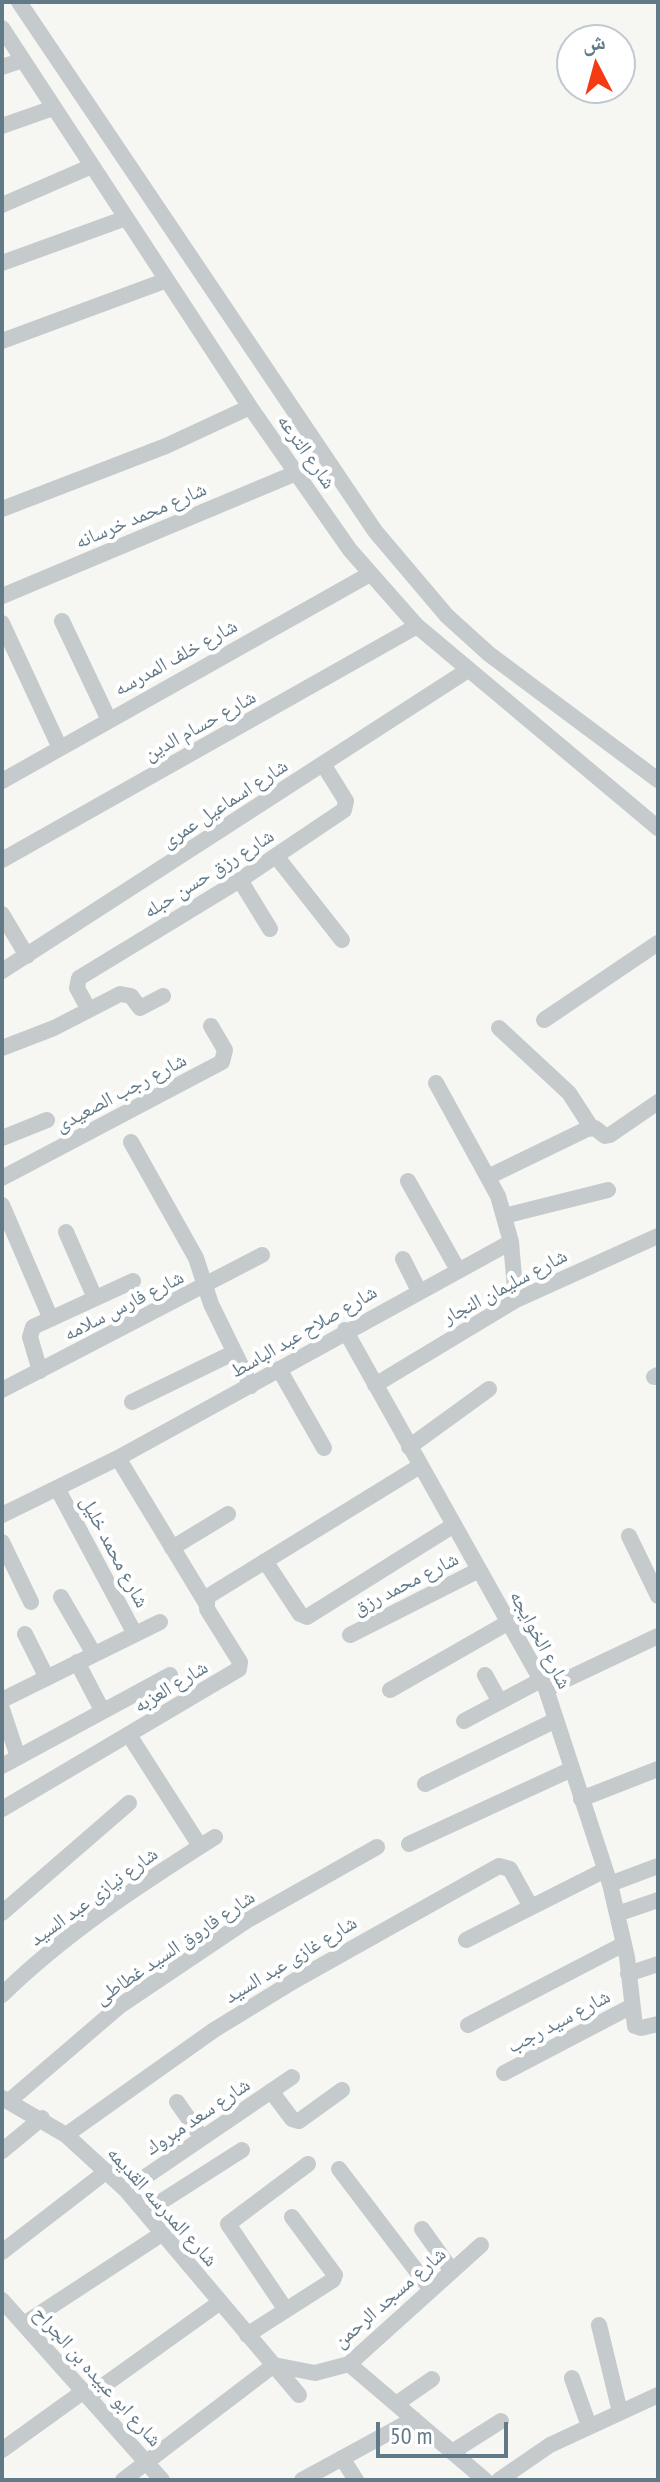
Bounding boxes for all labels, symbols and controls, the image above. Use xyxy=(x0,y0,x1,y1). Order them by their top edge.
north arrow xyxy=(556,24,636,104)
text: ش xyxy=(581,27,607,57)
street label: شارع الترعه xyxy=(272,410,340,494)
street label: شارع محمد خرسانه xyxy=(72,478,210,554)
street label: شارع خلف المدرسه xyxy=(110,614,242,702)
street label: شارع حسام الدين xyxy=(140,685,260,767)
street label: شارع اسماعيل عمرى xyxy=(157,754,293,854)
street label: شارع رزق حسن حبله xyxy=(139,824,279,924)
street label: شارع رجب الصعيدى xyxy=(51,1048,191,1138)
street label: شارع سليمان النجار xyxy=(439,1244,571,1330)
street label: شارع فارس سلامه xyxy=(60,1265,188,1347)
street label: شارع صلاح عبد الباسط xyxy=(226,1280,382,1384)
street label: شارع محمد خليل xyxy=(74,1492,154,1612)
street label: شارع محمد رزق xyxy=(349,1547,463,1621)
street label: شارع الخوايجه xyxy=(504,1587,576,1693)
street label: شارع العزبه xyxy=(130,1656,212,1718)
street label: شارع نيازى عبد السيد xyxy=(25,1842,163,1952)
street label: شارع فاروق السيد غطاطى xyxy=(90,1886,260,2010)
street label: شارع غازى عبد السيد xyxy=(220,1911,362,2009)
street label: شارع سيد رجب xyxy=(503,1985,615,2059)
street label: شارع سعد مبروك xyxy=(141,2073,255,2161)
street label: شارع المدرسه القديمه xyxy=(102,2142,222,2272)
street label: شارع مسجد الرحمن xyxy=(329,2243,451,2353)
street label: شارع ابو عبيده بن الجراح xyxy=(28,2302,166,2452)
scale bar xyxy=(380,2406,512,2456)
text: 50 m xyxy=(390,2420,432,2451)

